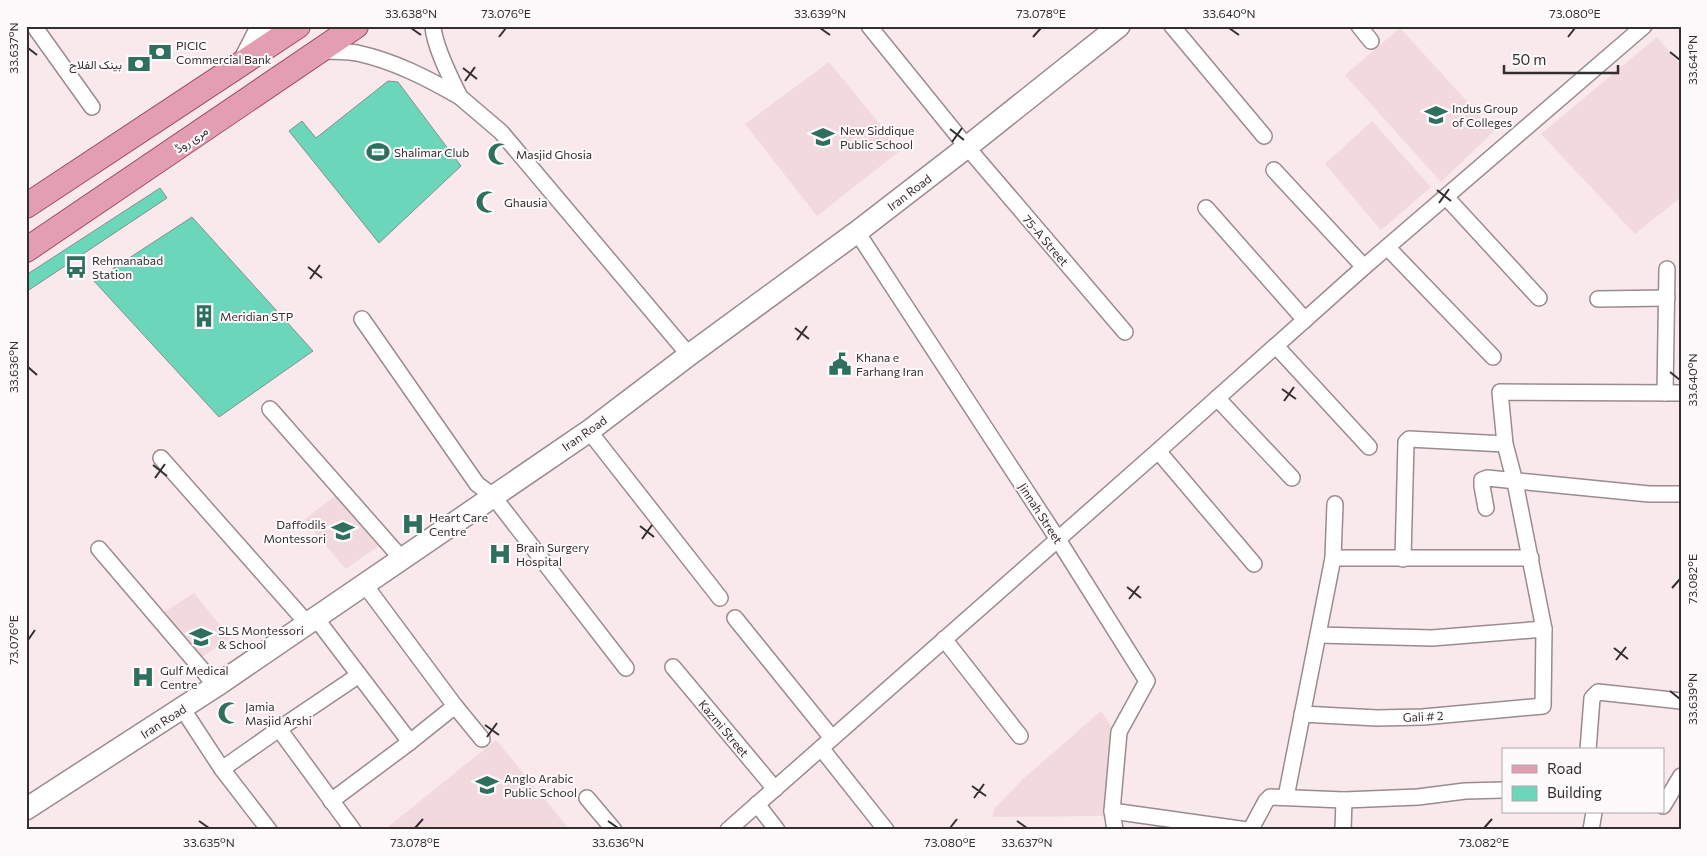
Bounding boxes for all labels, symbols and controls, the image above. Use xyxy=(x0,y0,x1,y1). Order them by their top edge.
text: 33.638°N xyxy=(385,6,437,20)
text: 73.076°E xyxy=(481,6,531,20)
text: 33.639°N xyxy=(794,6,846,20)
text: 73.078°E xyxy=(1016,6,1066,20)
text: 33.640°N xyxy=(1202,6,1256,20)
text: 73.080°E xyxy=(1549,6,1601,20)
text: 33.637°N xyxy=(6,22,20,74)
text: 33.641°N xyxy=(1685,35,1699,85)
place label: PICIC Commercial Bank xyxy=(176,38,272,66)
bank icon: PICIC Commercial Bank xyxy=(147,39,173,65)
scale bar xyxy=(1504,42,1618,74)
text: 50 m xyxy=(1512,50,1546,68)
bank icon: بینک الفلاح xyxy=(126,51,152,77)
place label: بینک الفلاح xyxy=(69,57,122,74)
place label: Indus Group of Colleges xyxy=(1452,101,1518,129)
school or university icon: Indus Group of Colleges xyxy=(1423,102,1449,128)
street label: مری روڈ xyxy=(172,123,211,157)
place label: New Siddique Public School xyxy=(840,123,914,151)
school or university icon: New Siddique Public School xyxy=(810,124,836,150)
sports icon: Shalimar Club xyxy=(365,139,391,165)
mosque icon: Masjid Ghosia xyxy=(486,141,512,167)
place label: Shalimar Club xyxy=(394,145,469,159)
place label: Masjid Ghosia xyxy=(516,147,592,161)
street label: Iran Road xyxy=(884,171,934,213)
mosque icon: Ghausia xyxy=(474,189,500,215)
place label: Ghausia xyxy=(504,195,547,209)
street label: 75-A Street xyxy=(1020,212,1072,268)
place label: Rehmanabad Station xyxy=(92,253,163,281)
bus stop icon: Rehmanabad Station xyxy=(63,254,89,280)
building icon: Meridian STP xyxy=(191,303,217,329)
place label: Meridian STP xyxy=(220,309,294,323)
text: 33.636°N xyxy=(6,341,20,393)
place label: Khana e Farhang Iran xyxy=(856,350,924,378)
public building icon: Khana e Farhang Iran xyxy=(827,351,853,377)
text: 33.640°N xyxy=(1685,353,1699,407)
street label: Iran Road xyxy=(559,412,609,454)
street label: Jinnah Street xyxy=(1015,480,1066,547)
place label: Heart Care Centre xyxy=(429,510,488,538)
hospital icon: Heart Care Centre xyxy=(400,511,426,537)
place label: Daffodils Montessori xyxy=(263,517,326,545)
school or university icon: Daffodils Montessori xyxy=(330,518,356,544)
place label: Brain Surgery Hospital xyxy=(516,540,589,568)
hospital icon: Brain Surgery Hospital xyxy=(487,541,513,567)
text: 73.082°E xyxy=(1685,554,1699,604)
text: 73.076°E xyxy=(6,615,20,665)
place label: SLS Montessori & School xyxy=(218,623,304,651)
school or university icon: SLS Montessori & School xyxy=(188,624,214,650)
place label: Gulf Medical Centre xyxy=(160,663,229,691)
hospital icon: Gulf Medical Centre xyxy=(130,664,156,690)
text: 33.639°N xyxy=(1685,673,1699,725)
street label: Kazmi Street xyxy=(696,697,752,759)
place label: Jamia Masjid Arshi xyxy=(245,699,312,727)
mosque icon: Jamia Masjid Arshi xyxy=(216,700,242,726)
street label: Iran Road xyxy=(138,701,188,741)
street label: Gali # 2 xyxy=(1402,708,1444,724)
legend xyxy=(1502,748,1664,814)
text: Road xyxy=(1547,759,1582,777)
place label: Anglo Arabic Public School xyxy=(504,771,577,799)
school or university icon: Anglo Arabic Public School xyxy=(474,772,500,798)
text: Building xyxy=(1547,783,1602,801)
text: 33.635°N xyxy=(183,835,235,849)
text: 73.078°E xyxy=(390,835,440,849)
text: 33.636°N xyxy=(592,835,644,849)
text: 73.080°E xyxy=(924,835,976,849)
text: 33.637°N xyxy=(1001,835,1053,849)
text: 73.082°E xyxy=(1459,835,1509,849)

